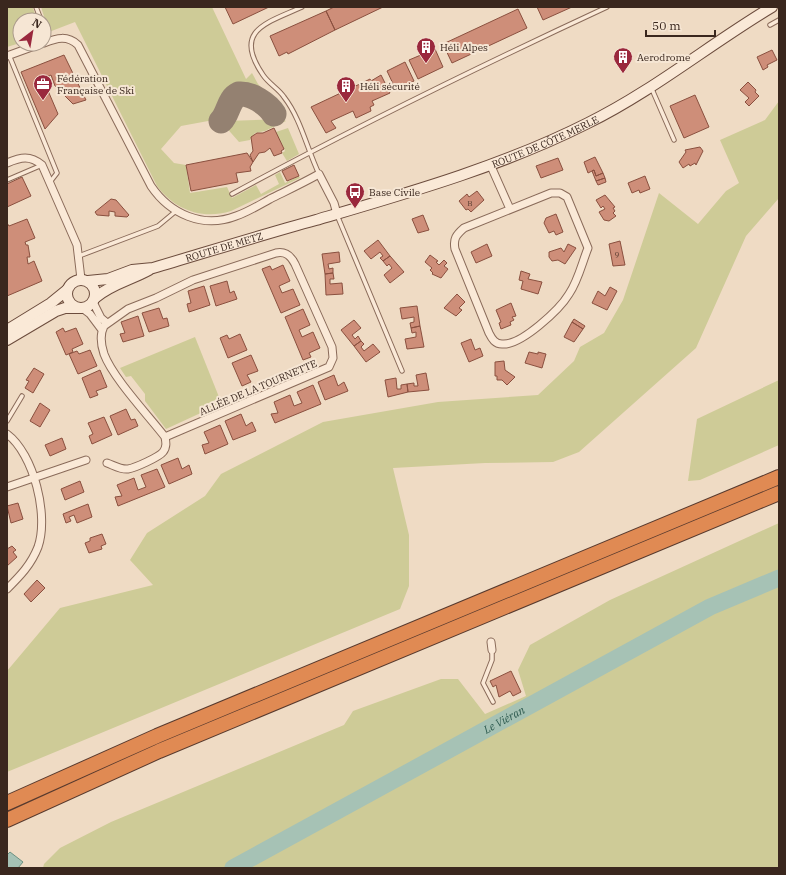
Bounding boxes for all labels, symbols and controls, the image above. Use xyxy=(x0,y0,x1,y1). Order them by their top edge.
north arrow xyxy=(12,12,52,52)
scale bar xyxy=(646,12,715,38)
text: N xyxy=(30,15,45,32)
text: 50 m xyxy=(652,18,681,33)
building icon: Héli Alpes xyxy=(415,36,437,64)
place label: Héli Alpes xyxy=(440,41,488,54)
building icon: Aerodrome xyxy=(612,46,634,74)
place label: Aerodrome xyxy=(637,51,690,64)
place label: Fédération Française de Ski xyxy=(57,72,134,97)
office icon: Fédération Française de Ski xyxy=(32,73,54,101)
building icon: Héli sécurité xyxy=(335,75,357,103)
place label: Héli sécurité xyxy=(360,80,420,93)
street label: ROUTE DE CÔTE MERLE xyxy=(490,113,601,171)
bus stop icon: Base Civile xyxy=(344,181,366,209)
place label: Base Civile xyxy=(369,186,420,199)
house number: B xyxy=(467,198,473,208)
street label: ROUTE DE METZ xyxy=(184,229,264,265)
house number: 9 xyxy=(615,249,620,259)
street label: ALLÉE DE LA TOURNETTE xyxy=(197,357,319,418)
water label: Le Viéran xyxy=(480,702,528,737)

